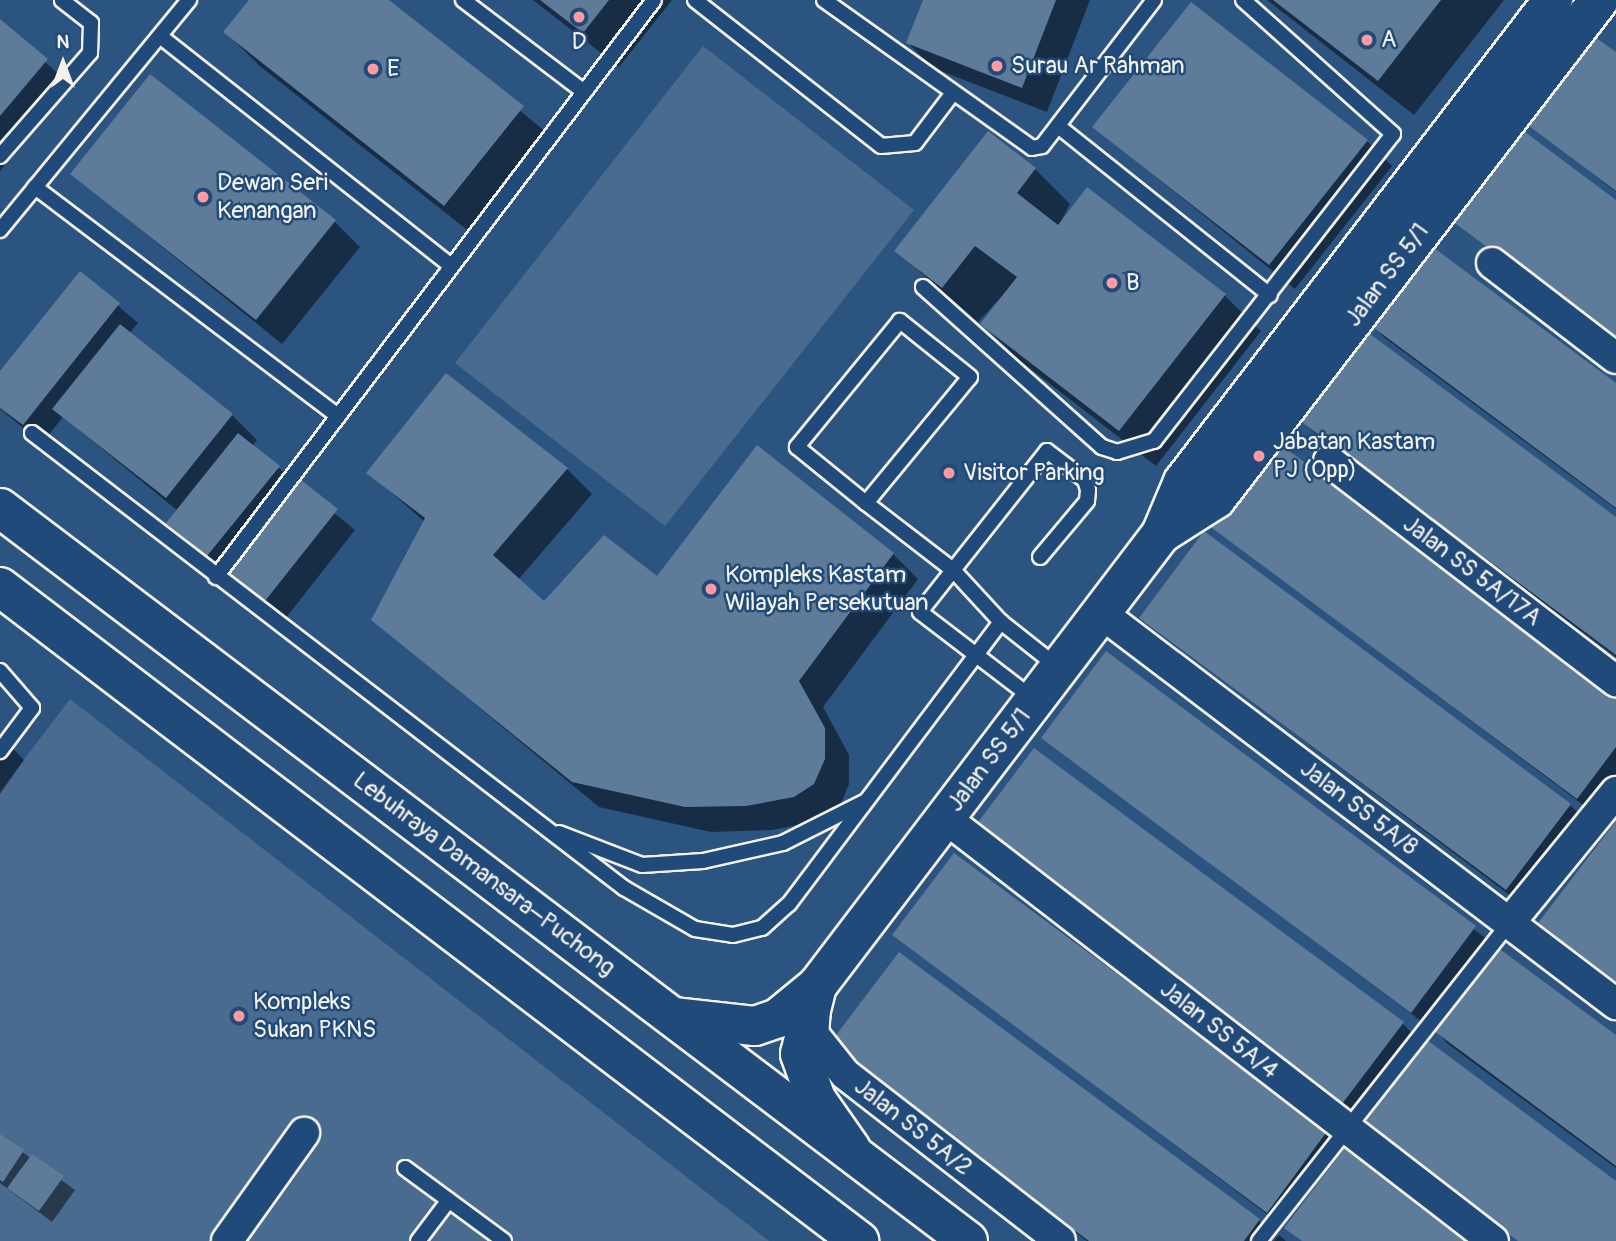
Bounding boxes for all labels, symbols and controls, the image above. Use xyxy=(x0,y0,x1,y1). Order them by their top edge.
marker: D xyxy=(571,9,587,25)
place label: A xyxy=(1381,26,1397,54)
north arrow xyxy=(28,28,98,98)
place label: D xyxy=(571,28,587,56)
text: N xyxy=(57,30,69,54)
marker: A xyxy=(1359,32,1375,48)
place label: Surau Ar Rahman xyxy=(1011,52,1185,80)
place label: E xyxy=(387,55,399,83)
marker: Surau Ar Rahman xyxy=(989,58,1005,74)
marker: E xyxy=(365,61,381,77)
place label: Dewan Seri Kenangan xyxy=(217,169,328,225)
marker: Dewan Seri Kenangan xyxy=(195,189,211,205)
street label: Jalan SS 5/1 xyxy=(1339,218,1435,332)
place label: B xyxy=(1126,269,1140,297)
marker: B xyxy=(1104,275,1120,291)
place label: Jabatan Kastam PJ (Opp) xyxy=(1273,428,1435,484)
marker: Jabatan Kastam PJ (Opp) xyxy=(1251,448,1267,464)
place label: Visitor Parking xyxy=(963,459,1105,487)
marker: Visitor Parking xyxy=(941,465,957,481)
street label: Jalan SS 5A/17A xyxy=(1397,510,1547,632)
place label: Kompleks Kastam Wilayah Persekutuan xyxy=(725,561,929,617)
marker: Kompleks Kastam Wilayah Persekutuan xyxy=(703,581,719,597)
street label: Jalan SS 5/1 xyxy=(941,703,1037,817)
street label: Jalan SS 5A/8 xyxy=(1294,754,1424,862)
street label: Lebuhraya Damansara–Puchong xyxy=(347,766,621,982)
street label: Jalan SS 5A/4 xyxy=(1154,975,1284,1085)
place label: Kompleks Sukan PKNS xyxy=(253,988,376,1044)
marker: Kompleks Sukan PKNS xyxy=(231,1008,247,1024)
street label: Jalan SS 5A/2 xyxy=(848,1072,978,1182)

